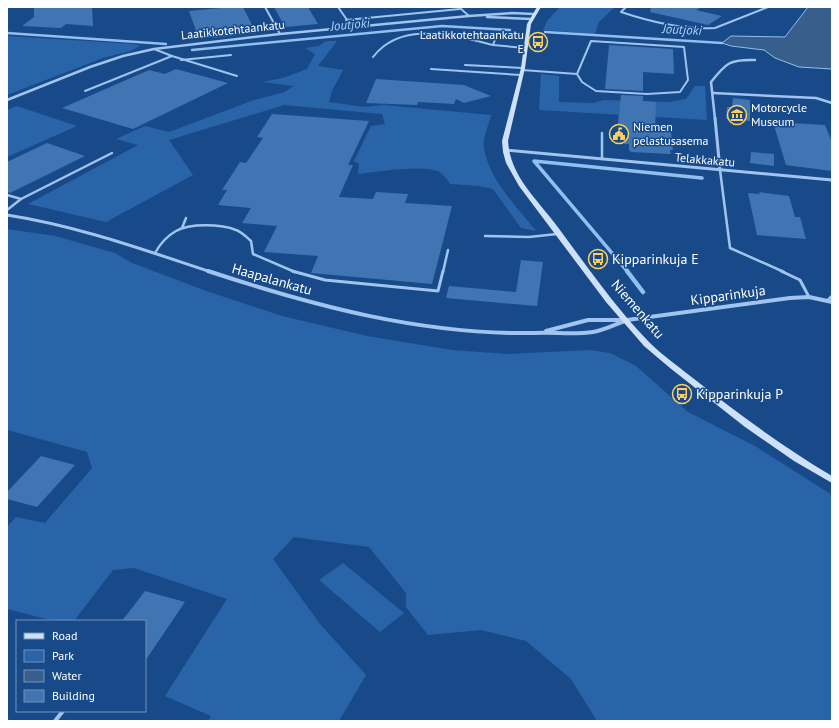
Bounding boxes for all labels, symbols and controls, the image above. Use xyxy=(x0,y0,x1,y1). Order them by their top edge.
water label: Joutjoki xyxy=(329,14,371,35)
street label: Laatikkotehtaankatu xyxy=(180,17,286,42)
water label: Joutjoki xyxy=(661,20,703,39)
place label: Laatikkotehtaankatu E xyxy=(420,27,524,56)
bus stop icon: Laatikkotehtaankatu E xyxy=(527,31,549,53)
place label: Motorcycle Museum xyxy=(751,100,807,129)
museum icon: Motorcycle Museum xyxy=(726,104,748,126)
place label: Niemen pelastusasema xyxy=(633,119,709,148)
public building icon: Niemen pelastusasema xyxy=(608,123,630,145)
street label: Telakkakatu xyxy=(674,149,736,170)
bus stop icon: Kipparinkuja E xyxy=(587,248,609,270)
place label: Kipparinkuja E xyxy=(612,250,699,268)
street label: Haapalankatu xyxy=(230,259,314,299)
street label: Niemenkatu xyxy=(607,276,669,342)
street label: Kipparinkuja xyxy=(689,281,767,309)
bus stop icon: Kipparinkuja P xyxy=(671,383,693,405)
place label: Kipparinkuja P xyxy=(696,385,783,403)
legend xyxy=(16,620,146,712)
text: Road xyxy=(52,628,77,643)
text: Park xyxy=(52,648,74,663)
text: Water xyxy=(52,668,82,683)
text: Building xyxy=(52,688,95,703)

